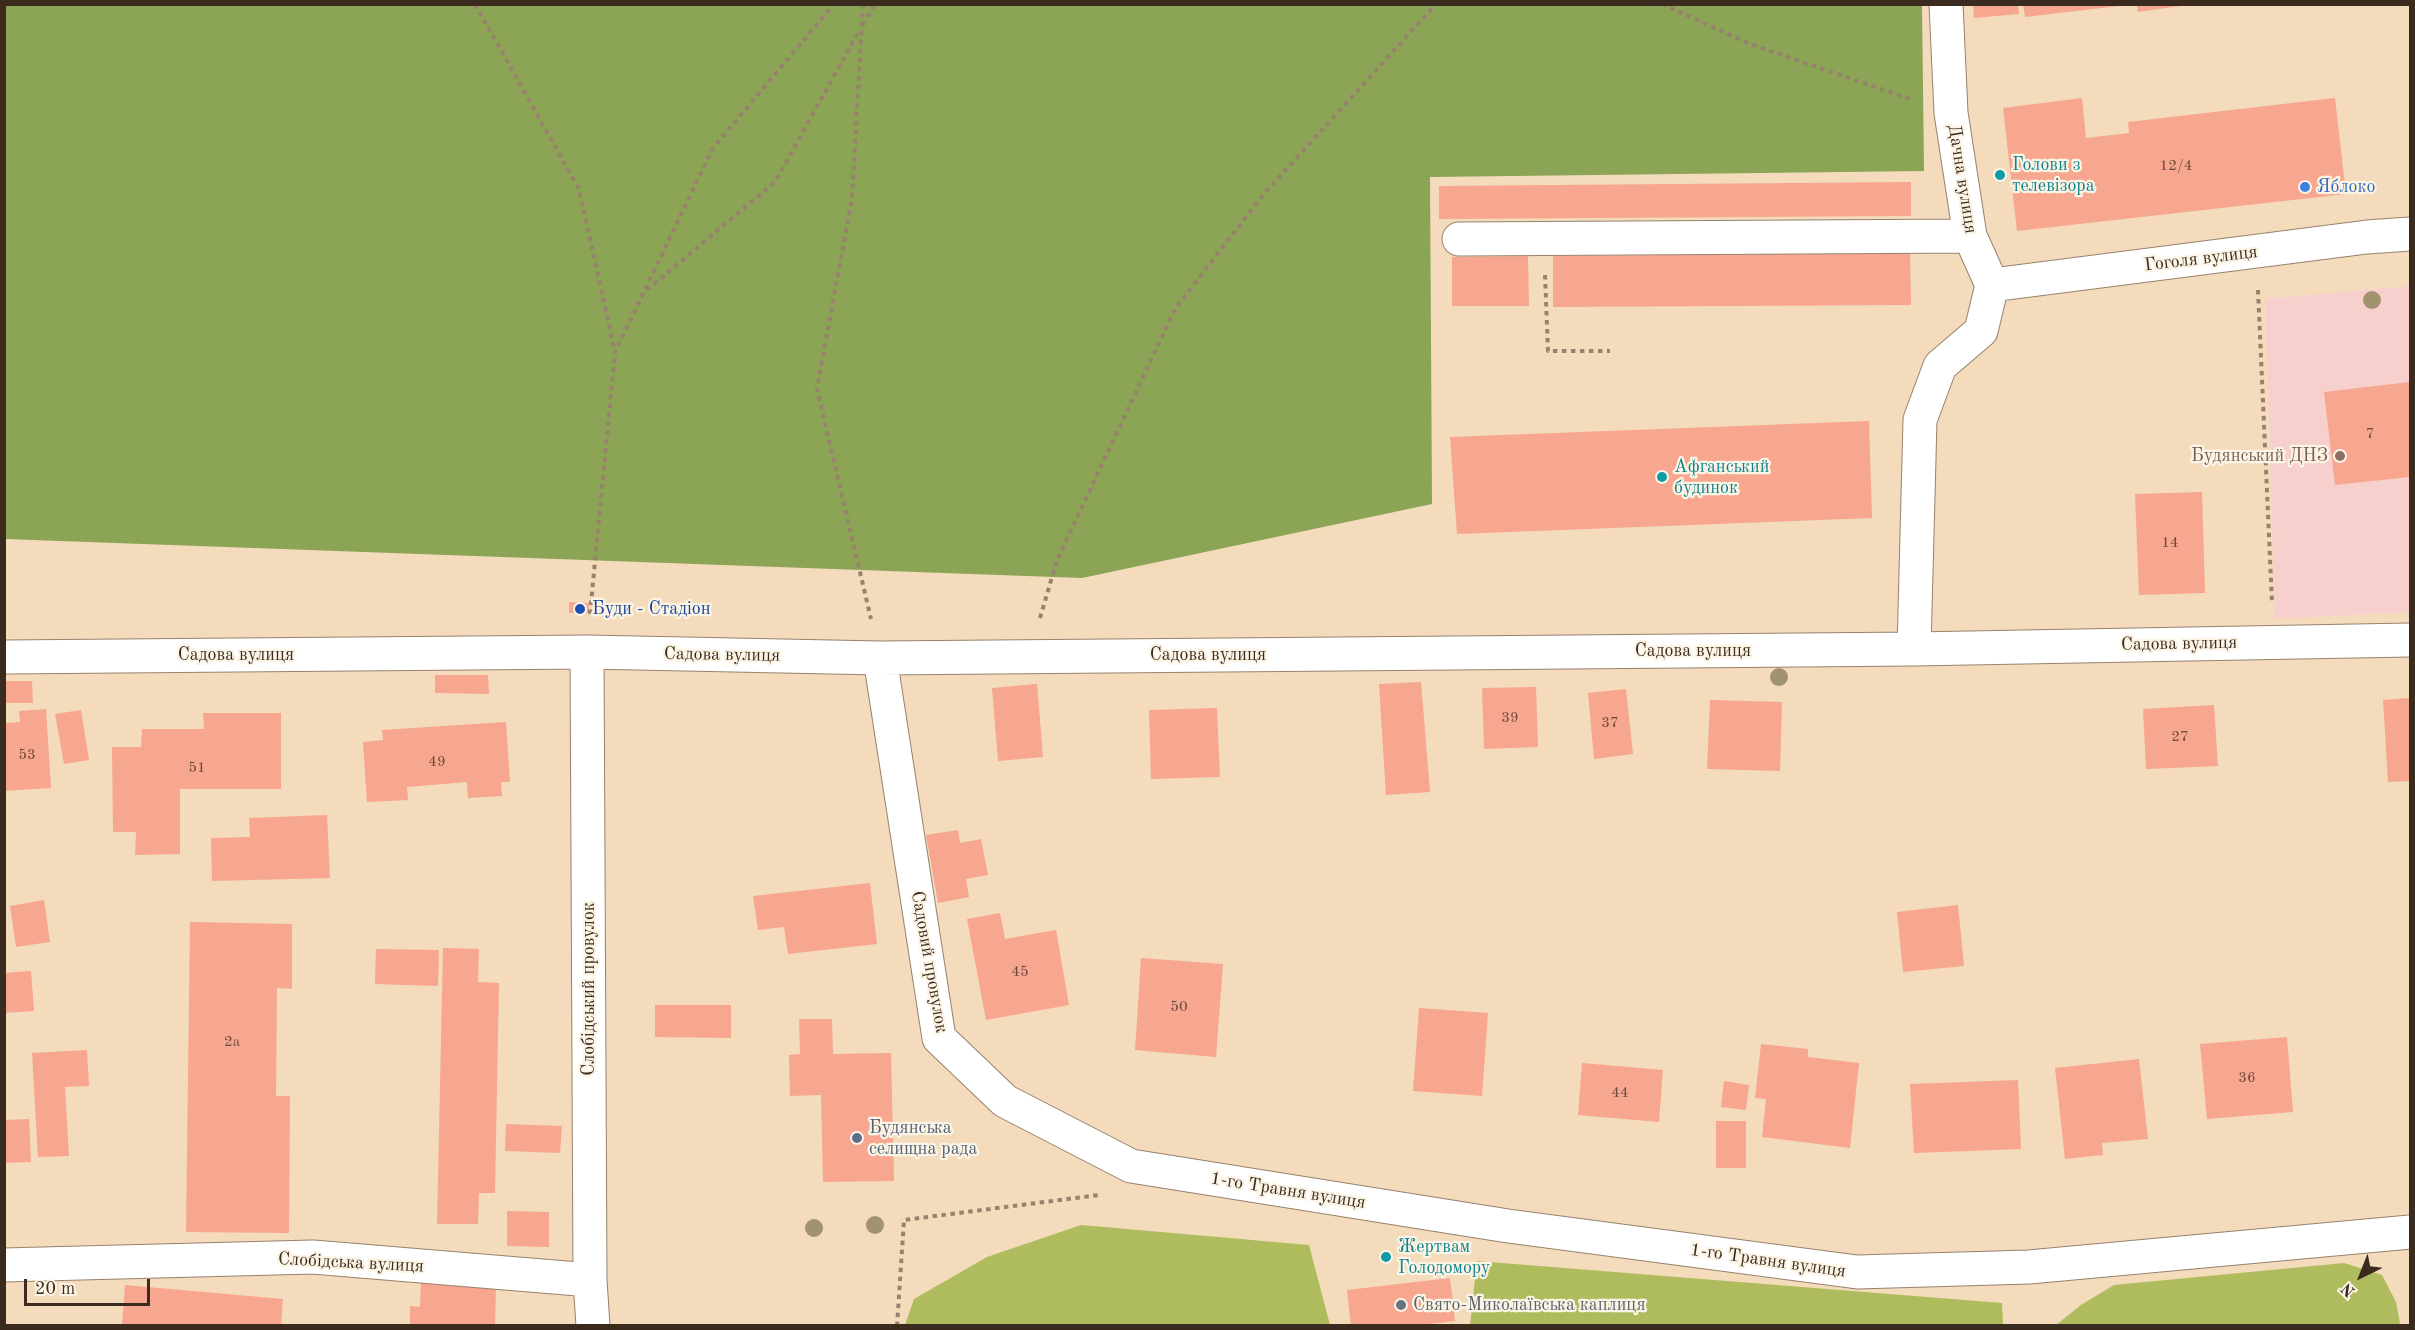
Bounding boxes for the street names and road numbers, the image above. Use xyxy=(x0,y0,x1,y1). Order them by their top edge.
street label: Дачна вулиця xyxy=(1943,123,1981,235)
street label: Гоголя вулиця xyxy=(2143,241,2259,277)
street label: Садова вулиця xyxy=(2121,632,2237,656)
street label: Садова вулиця xyxy=(1635,640,1751,662)
street label: Садова вулиця xyxy=(664,643,780,667)
street label: Садова вулиця xyxy=(178,644,294,666)
street label: Садова вулиця xyxy=(1150,644,1266,666)
street label: Садовий провулок xyxy=(906,889,952,1035)
street label: Слобідський провулок xyxy=(578,902,600,1076)
street label: 1-го Травня вулиця xyxy=(1209,1168,1367,1214)
street label: 1-го Травня вулиця xyxy=(1689,1239,1847,1283)
street label: Слобідська вулиця xyxy=(277,1248,425,1278)

